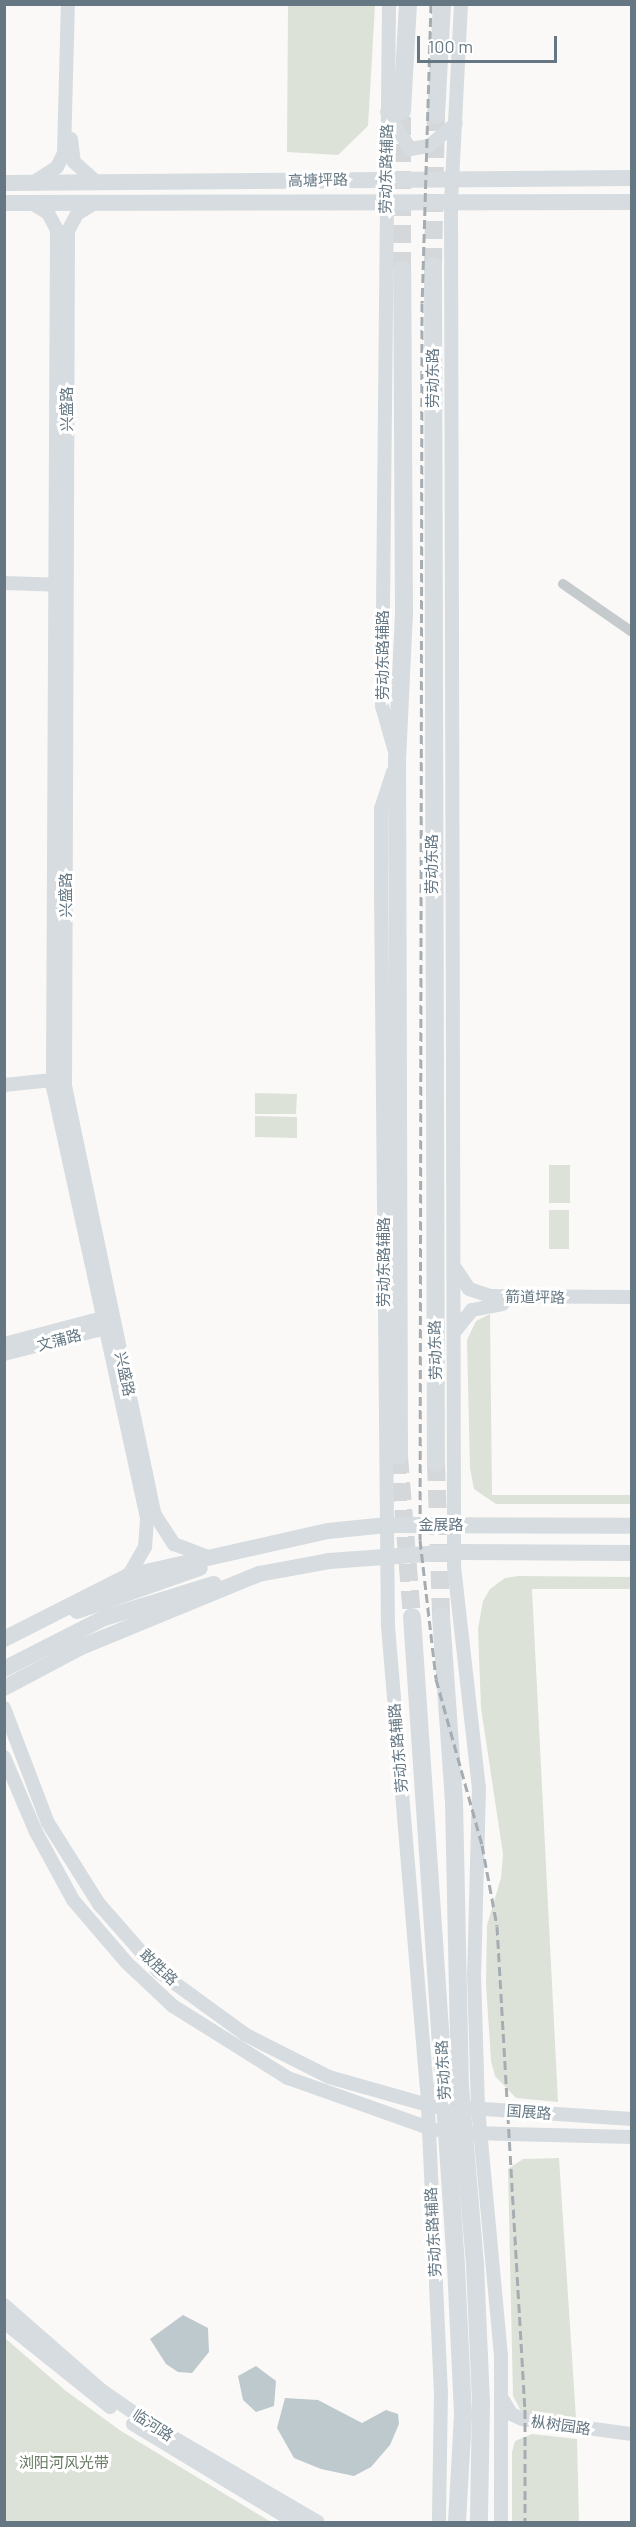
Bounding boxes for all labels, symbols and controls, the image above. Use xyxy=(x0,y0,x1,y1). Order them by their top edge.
scale bar xyxy=(420,24,560,62)
text: 100 m xyxy=(428,35,473,57)
street label: 劳动东路辅路 xyxy=(376,124,396,214)
street label: 高塘坪路 xyxy=(288,170,348,190)
street label: 劳动东路 xyxy=(424,348,442,408)
street label: 兴盛路 xyxy=(58,387,76,431)
street label: 劳动东路辅路 xyxy=(374,610,392,700)
street label: 劳动东路 xyxy=(423,834,441,894)
street label: 兴盛路 xyxy=(57,873,75,917)
street label: 劳动东路辅路 xyxy=(375,1217,393,1307)
street label: 箭道坪路 xyxy=(505,1287,565,1307)
street label: 劳动东路 xyxy=(425,1320,445,1380)
street label: 文蒲路 xyxy=(35,1325,83,1355)
street label: 兴盛路 xyxy=(112,1350,138,1398)
street label: 金展路 xyxy=(419,1516,463,1534)
street label: 劳动东路辅路 xyxy=(385,1702,411,1794)
street label: 敢胜路 xyxy=(136,1945,182,1989)
street label: 劳动东路 xyxy=(432,2040,454,2100)
street label: 国展路 xyxy=(506,2101,552,2123)
street label: 劳动东路辅路 xyxy=(422,2187,444,2277)
street label: 临河路 xyxy=(129,2405,177,2445)
street label: 枞树园路 xyxy=(530,2412,592,2438)
park label: 浏阳河风光带 xyxy=(19,2454,109,2472)

